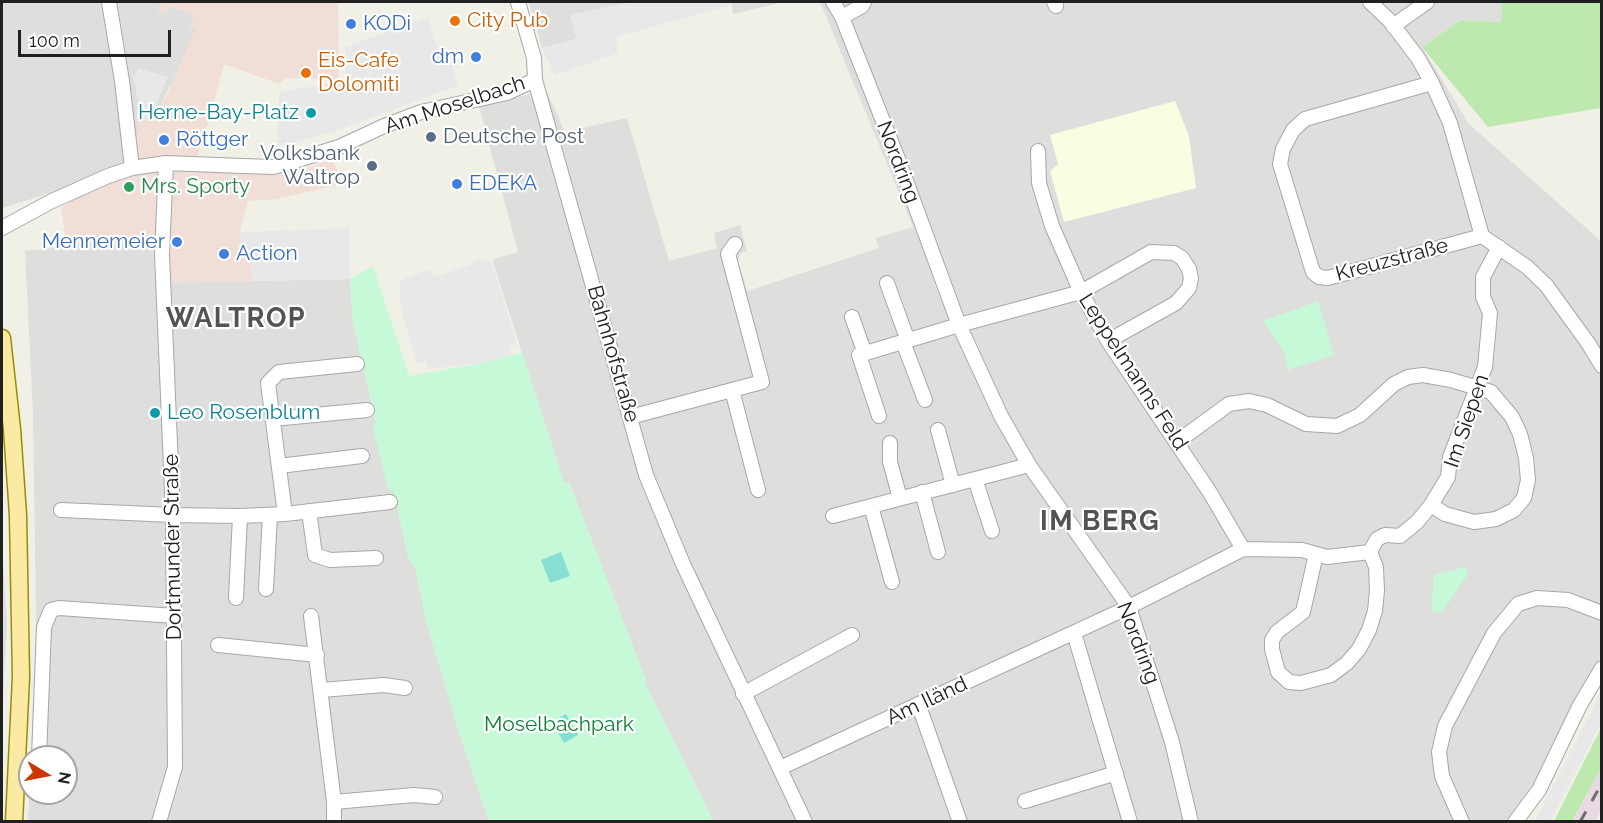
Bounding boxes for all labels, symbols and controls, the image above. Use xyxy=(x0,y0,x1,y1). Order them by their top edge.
place label: City Pub xyxy=(467,8,548,34)
place label: KODi xyxy=(363,11,411,37)
marker: City Pub xyxy=(448,14,462,28)
marker: KODi xyxy=(344,17,358,31)
scale bar xyxy=(21,18,174,56)
text: 100 m xyxy=(29,30,80,51)
place label: dm xyxy=(432,44,464,70)
place label: Eis-Cafe Dolomiti xyxy=(318,48,399,98)
marker: dm xyxy=(469,50,483,64)
marker: Eis-Cafe Dolomiti xyxy=(299,66,313,80)
street label: Am Moselbach xyxy=(382,70,528,140)
place label: Herne-Bay-Platz xyxy=(138,100,299,126)
marker: Herne-Bay-Platz xyxy=(304,106,318,120)
street label: Nordring xyxy=(871,117,925,207)
place label: Deutsche Post xyxy=(443,124,584,150)
place label: Röttger xyxy=(176,127,248,153)
marker: Deutsche Post xyxy=(424,130,438,144)
marker: Röttger xyxy=(157,133,171,147)
place label: Volksbank Waltrop xyxy=(260,141,360,191)
marker: Volksbank Waltrop xyxy=(365,159,379,173)
place label: EDEKA xyxy=(469,171,537,197)
place label: Mrs. Sporty xyxy=(141,174,250,200)
marker: EDEKA xyxy=(450,177,464,191)
marker: Mrs. Sporty xyxy=(122,180,136,194)
place label: Mennemeier xyxy=(42,229,165,255)
street label: Kreuzstraße xyxy=(1333,233,1451,287)
marker: Mennemeier xyxy=(170,235,184,249)
place label: Action xyxy=(236,241,298,267)
marker: Action xyxy=(217,247,231,261)
street label: Bahnhofstraße xyxy=(581,283,645,425)
street label: Leppelmanns Feld xyxy=(1073,289,1193,455)
district label: WALTROP xyxy=(166,303,306,335)
street label: Im Siepen xyxy=(1439,371,1495,471)
place label: Leo Rosenblum xyxy=(167,400,320,426)
marker: Leo Rosenblum xyxy=(148,406,162,420)
street label: Dortmunder Straße xyxy=(159,454,187,640)
district label: IM BERG xyxy=(1040,506,1160,538)
street label: Nordring xyxy=(1111,598,1165,688)
street label: Am Iländ xyxy=(882,671,972,731)
park label: Moselbachpark xyxy=(484,712,634,738)
north arrow xyxy=(18,745,78,805)
text: N xyxy=(54,770,75,786)

